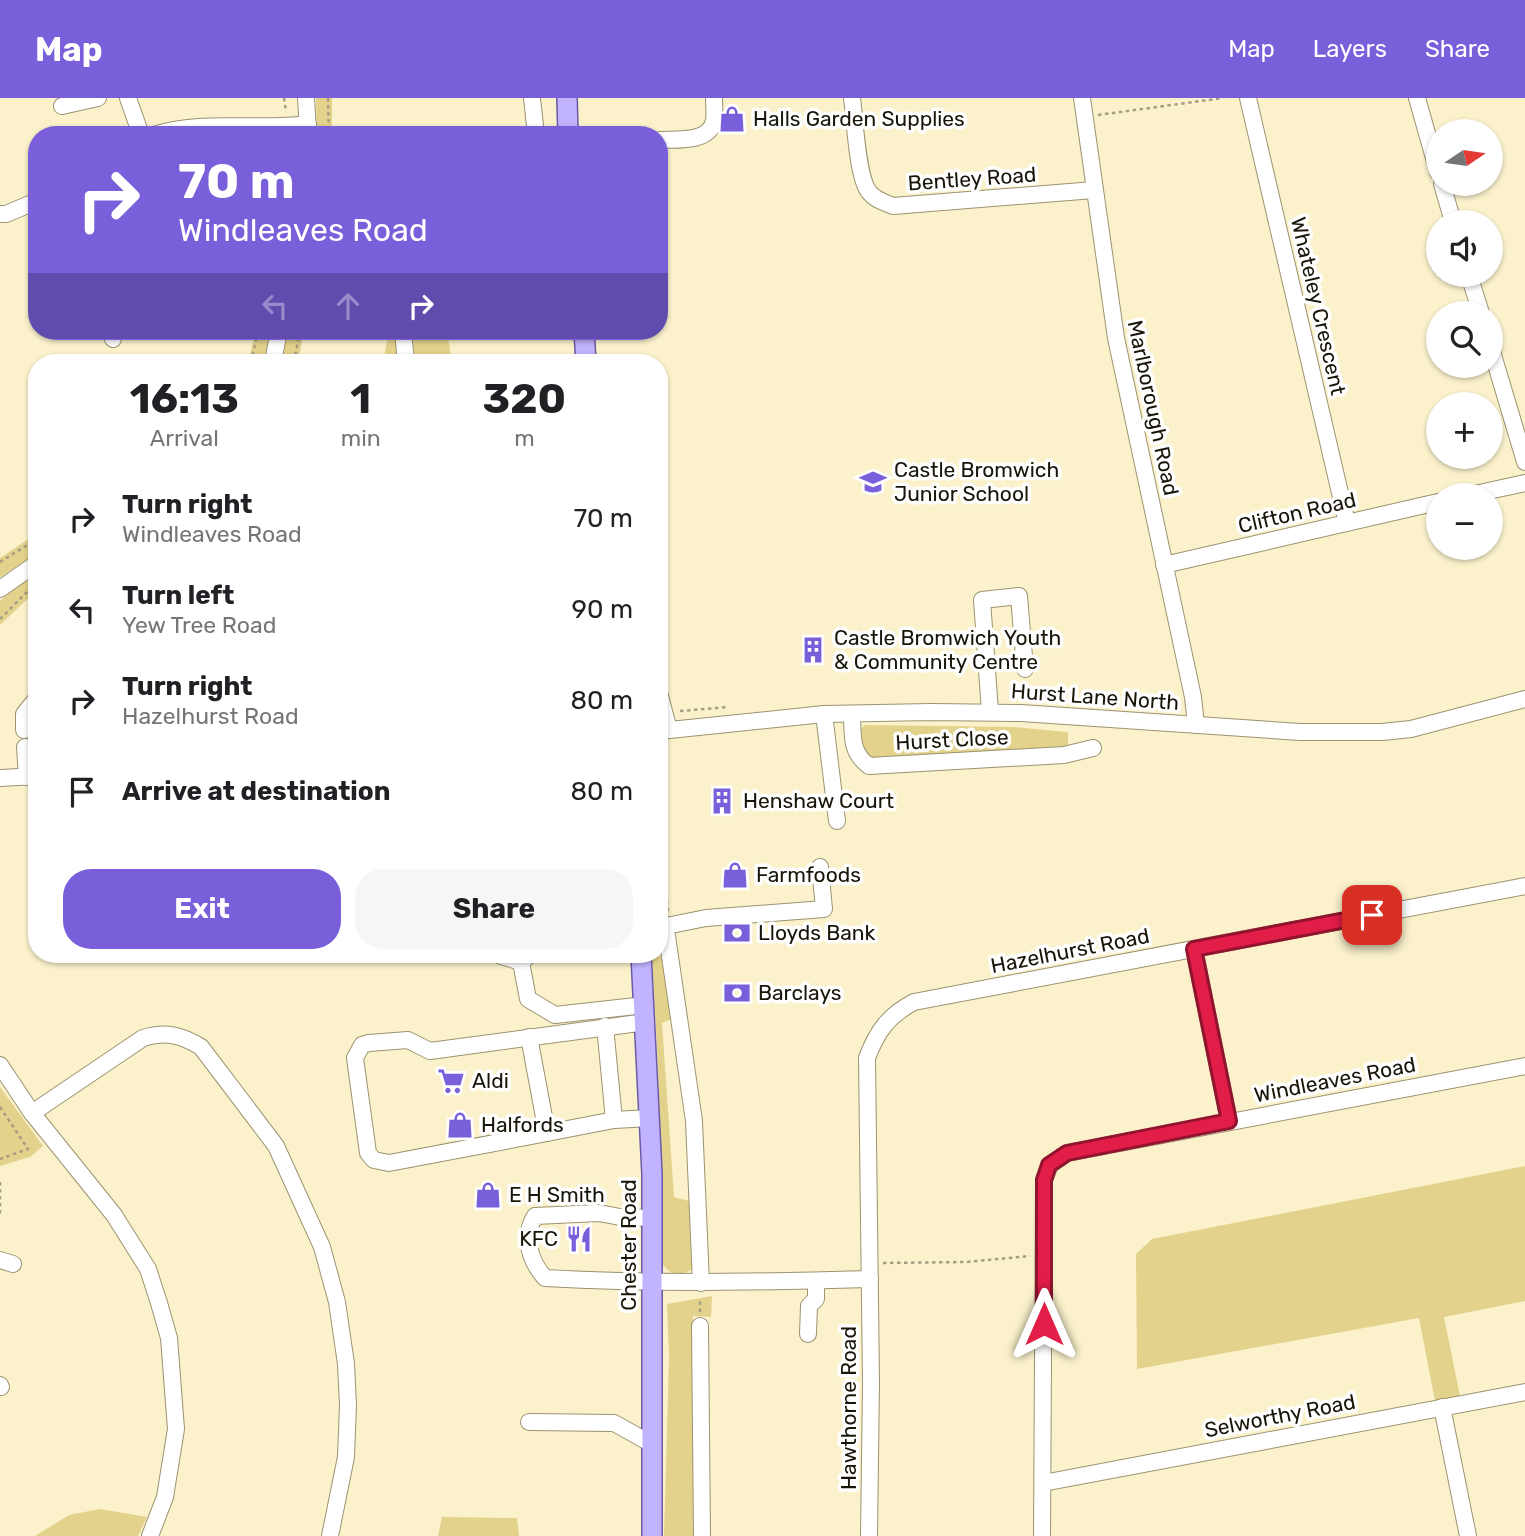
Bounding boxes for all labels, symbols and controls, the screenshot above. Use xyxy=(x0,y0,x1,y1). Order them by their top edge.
text: Map xyxy=(35,30,103,69)
text: Map xyxy=(1228,35,1275,63)
text: Layers xyxy=(1313,35,1387,63)
text: Share xyxy=(1425,35,1490,63)
shop icon: Halls Garden Supplies xyxy=(717,104,747,134)
place label: Halls Garden Supplies xyxy=(753,106,965,131)
north arrow xyxy=(1426,119,1503,196)
map controls xyxy=(1426,119,1503,560)
text: 70 m xyxy=(178,152,295,210)
icon: right xyxy=(63,154,154,245)
street label: Bentley Road xyxy=(907,162,1037,195)
button: sound xyxy=(1426,210,1503,287)
text: Windleaves Road xyxy=(178,211,428,249)
street label: Whateley Crescent xyxy=(1286,214,1351,397)
icon: left xyxy=(256,287,294,325)
icon: ahead xyxy=(329,287,367,325)
icon: right xyxy=(402,287,440,325)
button: search xyxy=(1426,301,1503,378)
street label: Marlborough Road xyxy=(1123,318,1184,498)
text: 16:13 xyxy=(130,374,239,424)
text: 1 xyxy=(350,374,371,424)
text: 320 xyxy=(483,374,566,424)
button: + xyxy=(1426,392,1503,469)
text: Arrival xyxy=(150,424,219,452)
text: min xyxy=(341,424,381,452)
text: m xyxy=(514,424,535,452)
place label: Castle Bromwich Junior School xyxy=(894,457,1059,506)
school or university icon: Castle Bromwich Junior School xyxy=(858,467,888,497)
button: − xyxy=(1426,483,1503,560)
street label: Clifton Road xyxy=(1236,487,1358,538)
text: Turn right xyxy=(122,489,252,520)
icon: right xyxy=(63,500,101,538)
text: 70 m xyxy=(574,503,633,534)
text: Windleaves Road xyxy=(122,520,302,548)
text: Turn left xyxy=(122,580,234,611)
icon: left xyxy=(63,591,101,629)
text: 90 m xyxy=(572,594,633,625)
text: Yew Tree Road xyxy=(122,611,276,639)
place label: Castle Bromwich Youth & Community Centre xyxy=(834,625,1061,674)
building icon: Castle Bromwich Youth & Community Centre xyxy=(798,635,828,665)
text: Turn right xyxy=(122,671,252,702)
street label: Hurst Lane North xyxy=(1010,678,1180,715)
icon: right xyxy=(63,682,101,720)
text: 80 m xyxy=(570,685,633,716)
text: Hazelhurst Road xyxy=(122,702,299,730)
street label: Hurst Close xyxy=(895,724,1009,755)
icon: arrive xyxy=(63,773,101,811)
text: Arrive at destination xyxy=(122,776,390,807)
text: 80 m xyxy=(570,776,633,807)
building icon: Henshaw Court xyxy=(707,786,737,816)
place label: Henshaw Court xyxy=(743,788,894,813)
shop icon: Farmfoods xyxy=(720,860,750,890)
place label: Farmfoods xyxy=(756,862,861,887)
button: Exit xyxy=(63,869,341,949)
button: Share xyxy=(355,869,633,949)
pin xyxy=(1342,885,1402,945)
icon: arrive xyxy=(1353,896,1391,934)
bank icon: Lloyds Bank xyxy=(722,918,752,948)
place label: Lloyds Bank xyxy=(758,920,875,945)
street label: Hazelhurst Road xyxy=(988,923,1151,978)
bank icon: Barclays xyxy=(722,978,752,1008)
place label: Barclays xyxy=(758,980,841,1005)
street label: Windleaves Road xyxy=(1252,1052,1418,1107)
supermarket icon: Aldi xyxy=(436,1066,466,1096)
place label: Aldi xyxy=(472,1068,509,1093)
shop icon: Halfords xyxy=(445,1110,475,1140)
place label: Halfords xyxy=(481,1112,564,1137)
street label: Chester Road xyxy=(616,1179,641,1311)
shop icon: E H Smith xyxy=(473,1180,503,1210)
place label: E H Smith xyxy=(509,1182,605,1207)
restaurant icon: KFC xyxy=(564,1224,594,1254)
place label: KFC xyxy=(519,1226,558,1251)
position arrow xyxy=(1007,1287,1081,1361)
street label: Hawthorne Road xyxy=(836,1326,861,1490)
street label: Selworthy Road xyxy=(1202,1389,1357,1442)

